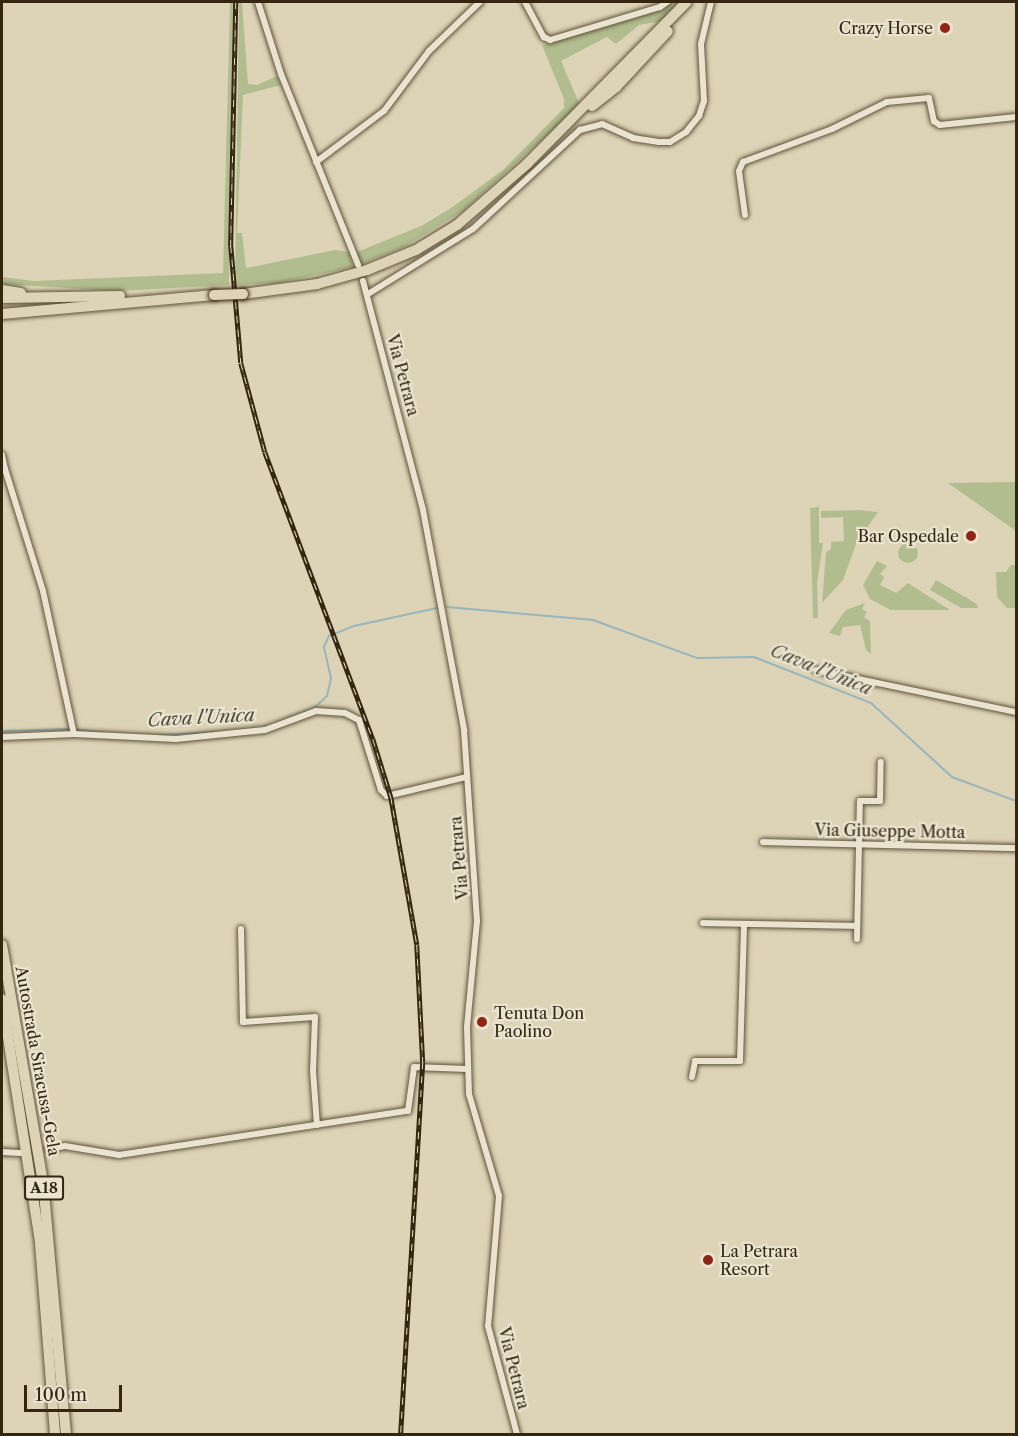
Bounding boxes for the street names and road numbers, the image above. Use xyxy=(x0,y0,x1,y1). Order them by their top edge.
street label: Via Petrara xyxy=(383,332,423,418)
street label: Via Petrara xyxy=(446,815,472,901)
street label: Via Giuseppe Motta xyxy=(814,820,966,842)
street label: Autostrada Siracusa-Gela xyxy=(12,964,64,1158)
road number: A18 xyxy=(23,1176,65,1200)
street label: Via Petrara xyxy=(495,1325,533,1411)

